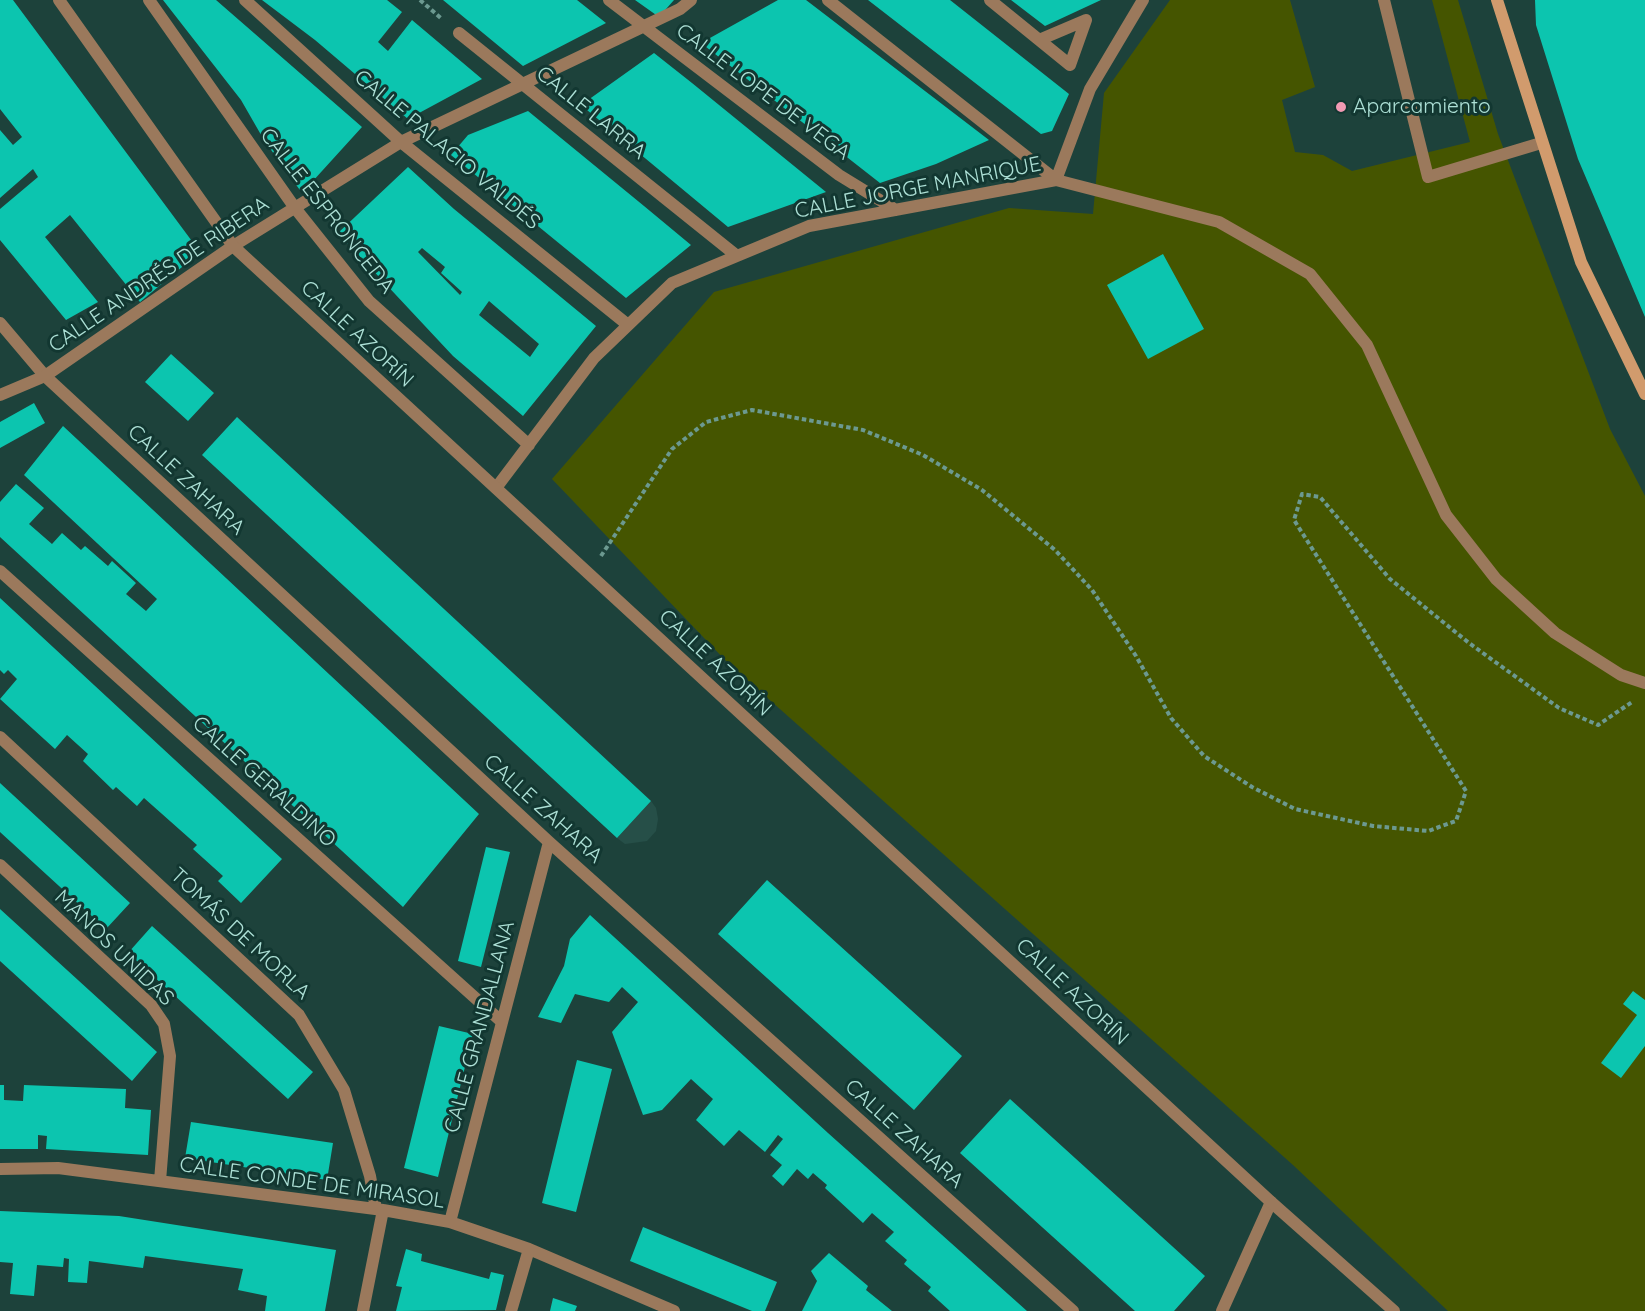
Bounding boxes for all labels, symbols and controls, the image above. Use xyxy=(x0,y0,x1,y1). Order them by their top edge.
street label: CALLE LOPE DE VEGA xyxy=(671,18,855,166)
street label: CALLE LARRA xyxy=(531,61,651,165)
street label: CALLE PALACIO VALDÉS xyxy=(349,65,545,235)
place label: Aparcamiento xyxy=(1353,94,1491,120)
marker: Aparcamiento xyxy=(1334,100,1348,114)
street label: CALLE ESPRONCEDA xyxy=(255,123,399,299)
street label: CALLE JORGE MANRIQUE xyxy=(793,152,1043,224)
street label: CALLE ANDRÉS DE RIBERA xyxy=(44,192,274,358)
street label: CALLE AZORÍN xyxy=(295,275,419,393)
street label: CALLE ZAHARA xyxy=(122,419,250,541)
street label: CALLE AZORÍN xyxy=(653,604,777,722)
street label: CALLE GERALDINO xyxy=(187,711,341,853)
street label: CALLE ZAHARA xyxy=(479,749,607,869)
street label: TOMÁS DE MORLA xyxy=(165,863,315,1005)
street label: MANOS UNIDAS xyxy=(49,885,179,1011)
street label: CALLE GRANDALLANA xyxy=(440,918,520,1136)
street label: CALLE AZORÍN xyxy=(1010,933,1134,1051)
street label: CALLE ZAHARA xyxy=(840,1074,968,1194)
street label: CALLE CONDE DE MIRASOL xyxy=(178,1152,446,1214)

